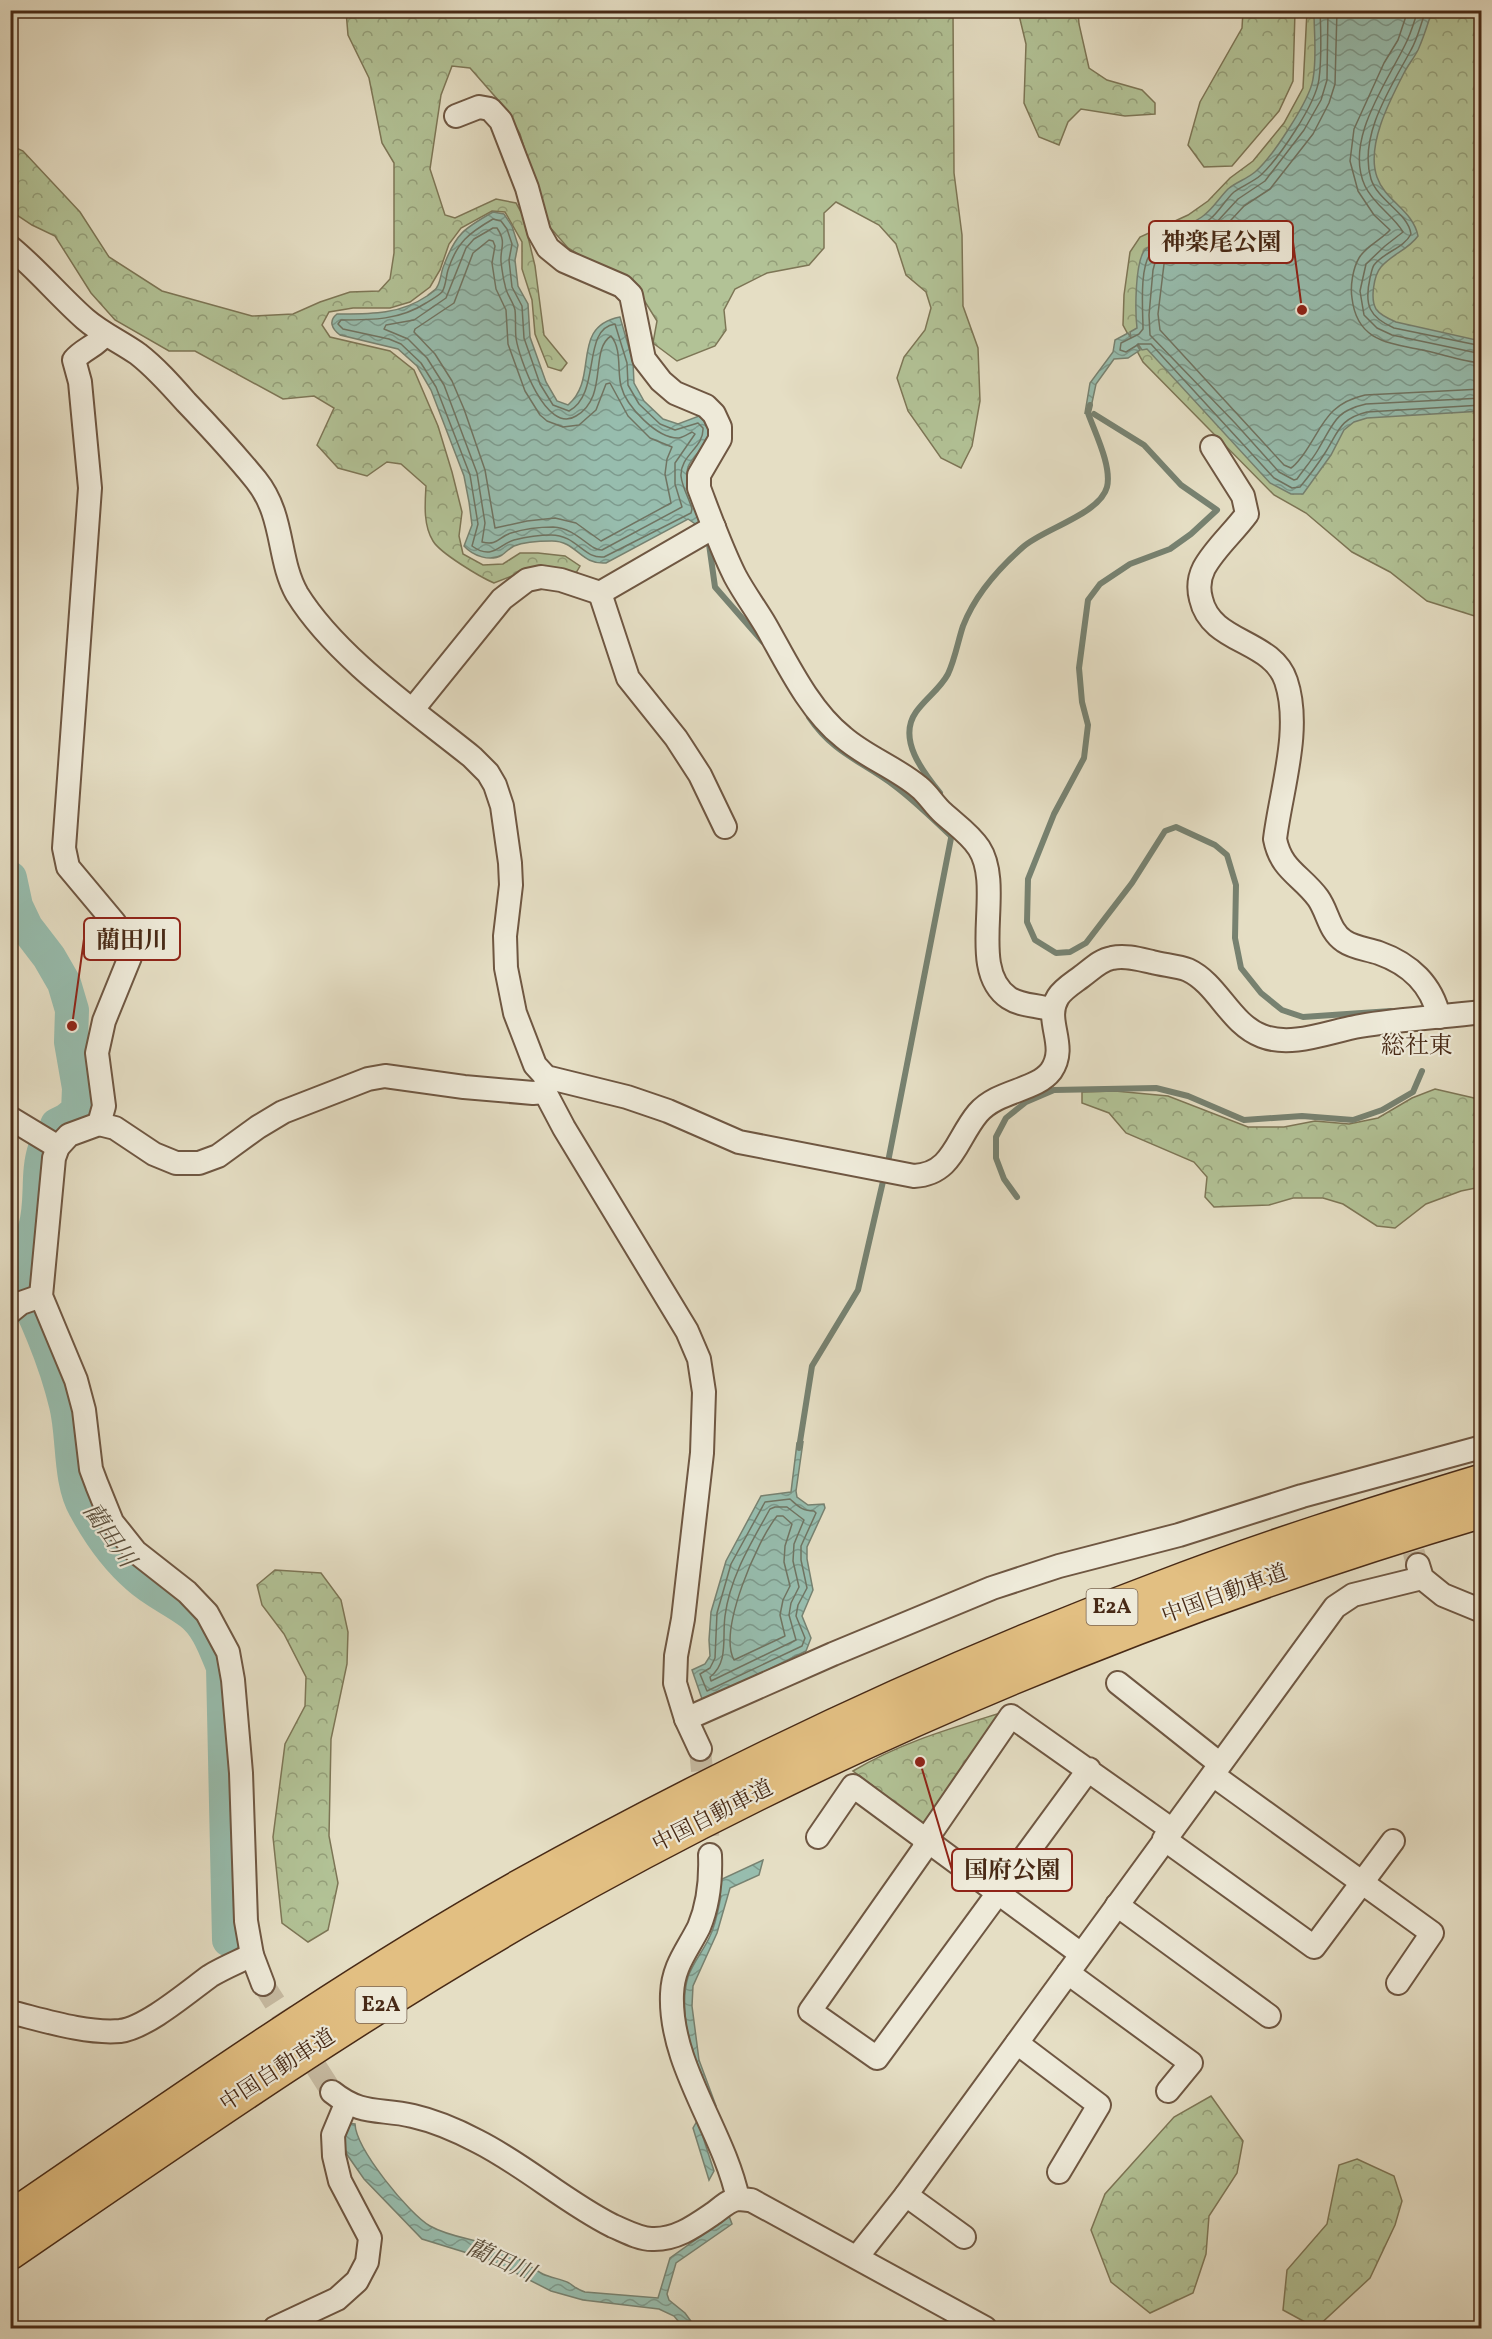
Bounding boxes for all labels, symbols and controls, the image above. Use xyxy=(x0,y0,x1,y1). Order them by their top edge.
callout: 神楽尾公園 xyxy=(1149,221,1293,263)
text: 神楽尾公園 xyxy=(1161,227,1281,261)
callout: 藺田川 xyxy=(84,918,180,960)
text: 藺田川 xyxy=(96,925,168,959)
district label: 総社東 xyxy=(1381,1030,1453,1064)
water label: 藺田川 xyxy=(73,1497,144,1578)
street label: 中国自動車道 xyxy=(1158,1558,1292,1632)
road number: E2A xyxy=(1086,1589,1138,1625)
street label: 中国自動車道 xyxy=(647,1773,779,1861)
callout: 国府公園 xyxy=(952,1849,1072,1891)
text: 国府公園 xyxy=(964,1855,1060,1889)
road number: E2A xyxy=(356,1987,406,2023)
street label: 中国自動車道 xyxy=(214,2022,342,2120)
water label: 藺田川 xyxy=(460,2232,543,2293)

